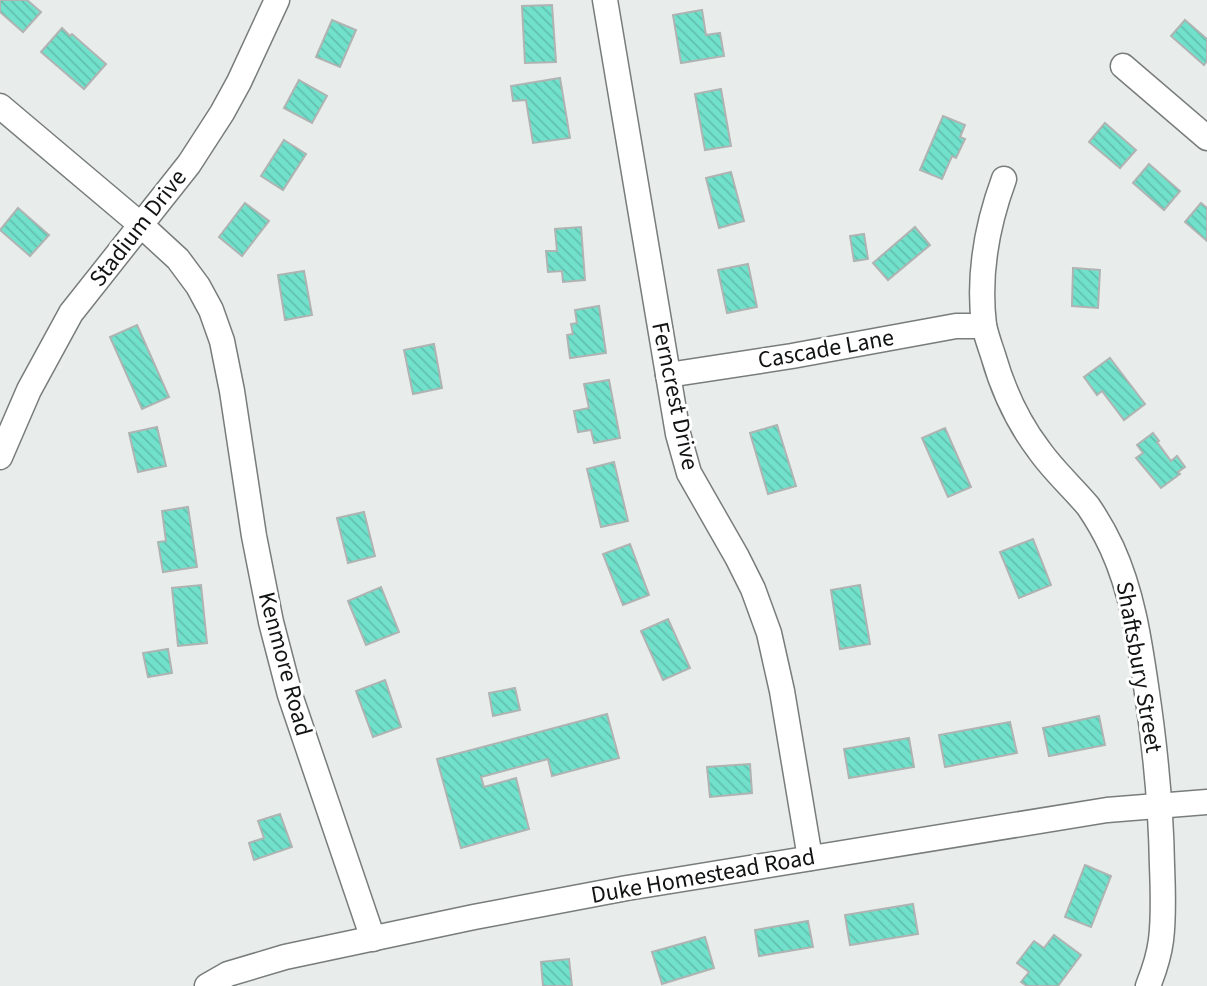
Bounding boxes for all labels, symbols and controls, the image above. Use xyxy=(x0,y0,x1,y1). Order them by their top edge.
street label: Stadium Drive xyxy=(81,162,195,294)
street label: Ferncrest Drive xyxy=(642,319,708,473)
street label: Cascade Lane xyxy=(755,320,897,378)
street label: Shaftsbury Street xyxy=(1107,579,1171,755)
street label: Kenmore Road xyxy=(249,588,321,740)
street label: Duke Homestead Road xyxy=(588,839,818,913)

